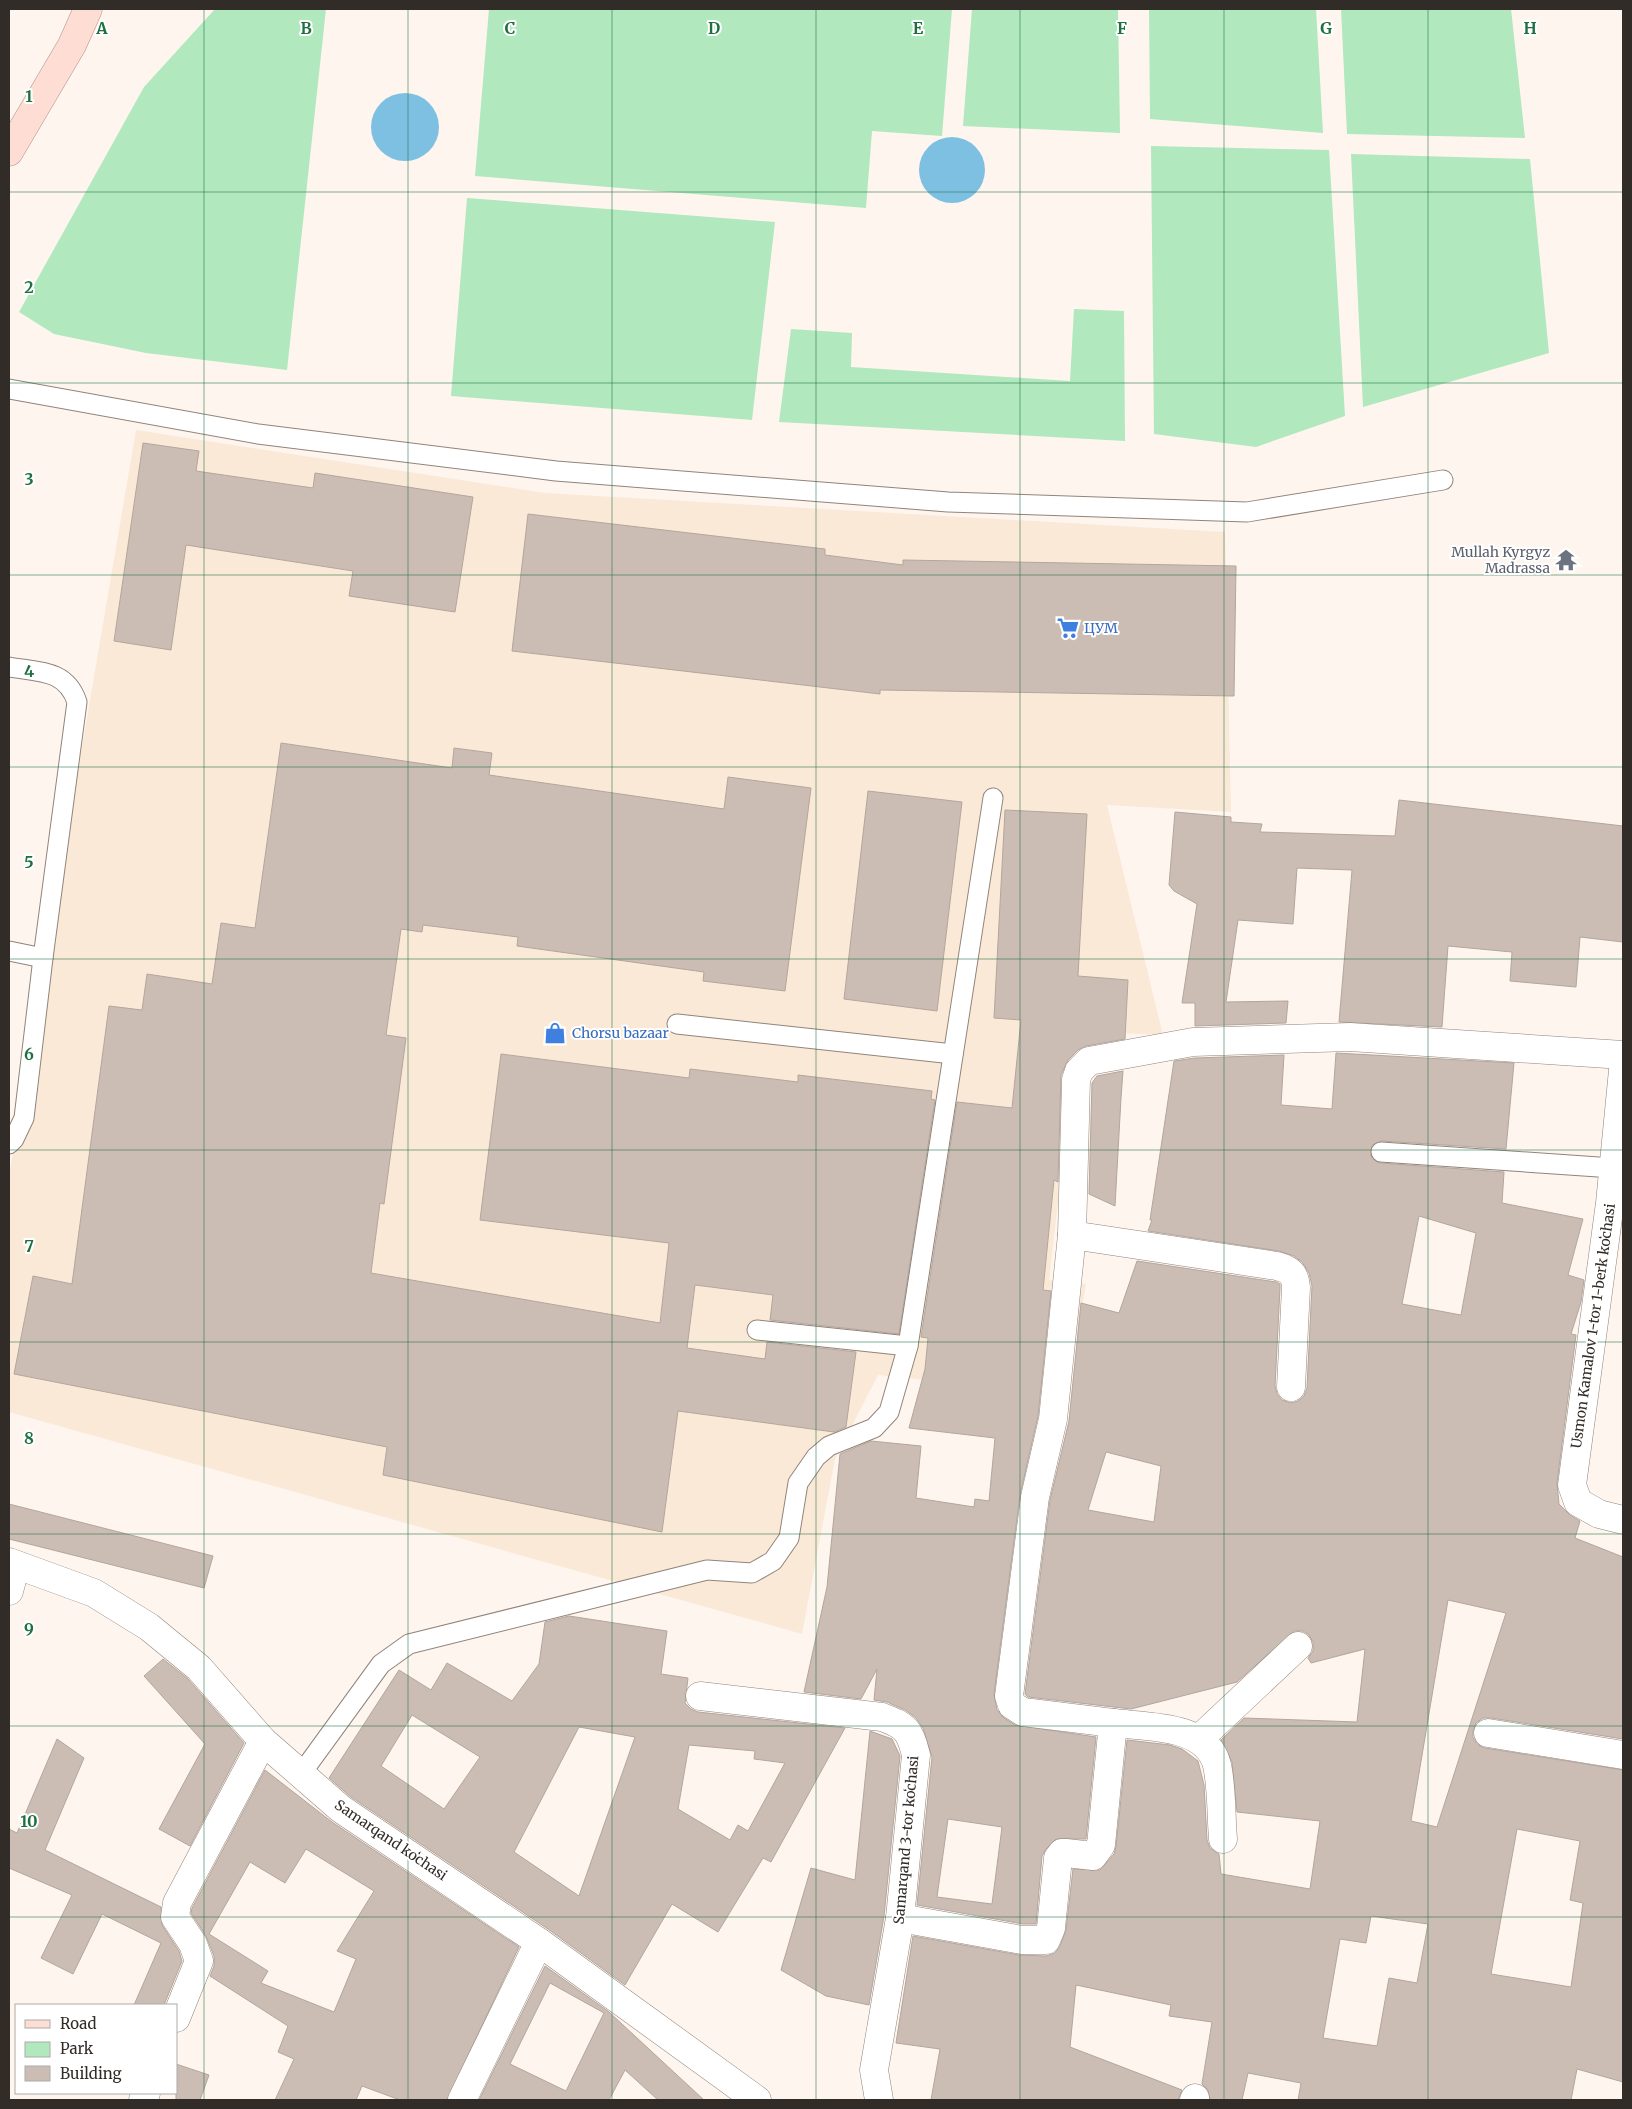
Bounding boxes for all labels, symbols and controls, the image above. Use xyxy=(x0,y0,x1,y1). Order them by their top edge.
text: A xyxy=(95,18,108,38)
text: B xyxy=(300,18,312,38)
text: C xyxy=(505,18,515,38)
text: D xyxy=(708,18,720,38)
text: E xyxy=(913,18,924,38)
text: F xyxy=(1117,18,1127,38)
text: G xyxy=(1320,18,1332,38)
text: H xyxy=(1523,18,1537,38)
text: 1 xyxy=(25,86,33,106)
text: 2 xyxy=(24,277,34,297)
text: 3 xyxy=(24,469,34,489)
place label: Mullah Kyrgyz Madrassa xyxy=(1451,543,1550,577)
temple icon: Mullah Kyrgyz Madrassa xyxy=(1553,547,1579,573)
supermarket icon: ЦУМ xyxy=(1055,615,1081,641)
place label: ЦУМ xyxy=(1084,619,1118,637)
text: 4 xyxy=(24,661,34,681)
text: 5 xyxy=(24,852,34,872)
shop icon: Chorsu bazaar xyxy=(542,1020,568,1046)
place label: Chorsu bazaar xyxy=(572,1024,669,1042)
text: 6 xyxy=(24,1044,34,1064)
street label: Usmon Kamalov 1-tor 1-berk koʻchasi xyxy=(1567,1202,1619,1450)
text: 7 xyxy=(24,1236,34,1256)
text: 8 xyxy=(24,1428,34,1448)
text: 9 xyxy=(24,1619,34,1639)
street label: Samarqand 3-tor koʻchasi xyxy=(890,1754,922,1925)
street label: Samarqand koʻchasi xyxy=(331,1796,451,1885)
text: 10 xyxy=(20,1811,38,1831)
legend xyxy=(15,2004,178,2094)
text: Road xyxy=(60,2014,96,2033)
text: Park xyxy=(60,2039,94,2058)
text: Building xyxy=(60,2064,122,2083)

